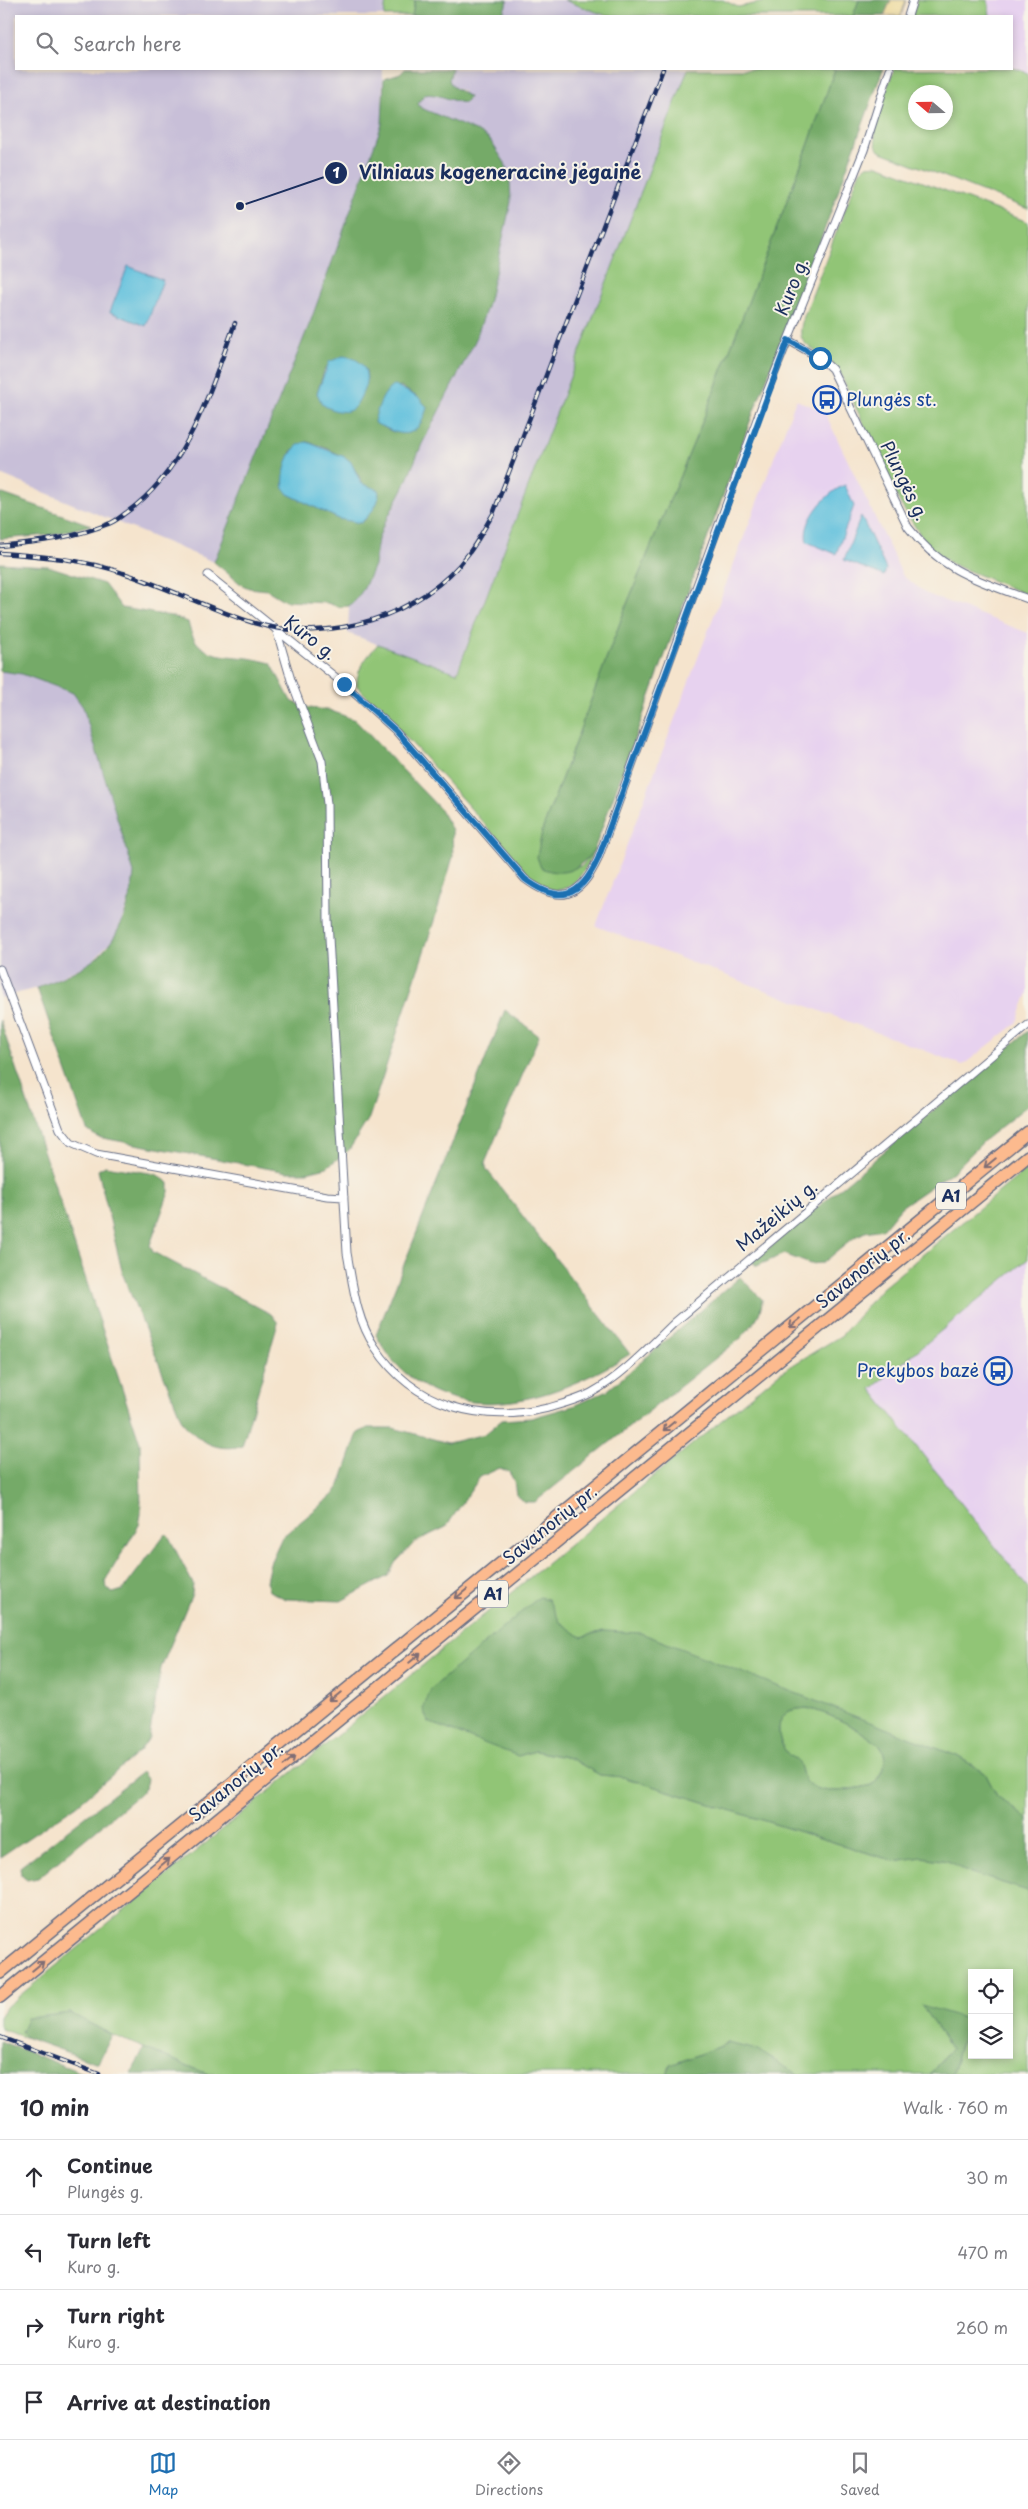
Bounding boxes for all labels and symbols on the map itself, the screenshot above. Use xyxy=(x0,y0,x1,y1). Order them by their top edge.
north arrow xyxy=(908,85,953,130)
callout: Vilniaus kogeneracinė jėgainė xyxy=(324,156,652,190)
text: Vilniaus kogeneracinė jėgainė xyxy=(359,157,641,185)
text: 1 xyxy=(332,160,340,183)
street label: Kuro g. xyxy=(767,253,814,319)
route start xyxy=(809,347,832,370)
bus stop icon: Plungės st. xyxy=(812,385,842,415)
place label: Plungės st. xyxy=(846,385,937,412)
street label: Plungės g. xyxy=(874,436,936,525)
street label: Kuro g. xyxy=(279,608,343,666)
route end xyxy=(333,673,356,696)
one-way arrow xyxy=(984,1158,997,1169)
street label: Mažeikių g. xyxy=(729,1173,823,1257)
road number: A1 xyxy=(936,1182,966,1210)
street label: Savanorių pr. xyxy=(809,1221,915,1314)
one-way arrow xyxy=(789,1317,802,1328)
place label: Prekybos bazė xyxy=(857,1356,979,1383)
bus stop icon: Prekybos bazė xyxy=(983,1356,1013,1386)
one-way arrow xyxy=(663,1420,676,1431)
street label: Savanorių pr. xyxy=(496,1477,602,1570)
road number: A1 xyxy=(478,1580,508,1608)
one-way arrow xyxy=(455,1589,468,1600)
one-way arrow xyxy=(408,1652,421,1663)
one-way arrow xyxy=(329,1691,342,1702)
street label: Savanorių pr. xyxy=(182,1734,288,1827)
one-way arrow xyxy=(283,1755,296,1766)
one-way arrow xyxy=(157,1858,170,1869)
one-way arrow xyxy=(31,1961,44,1972)

